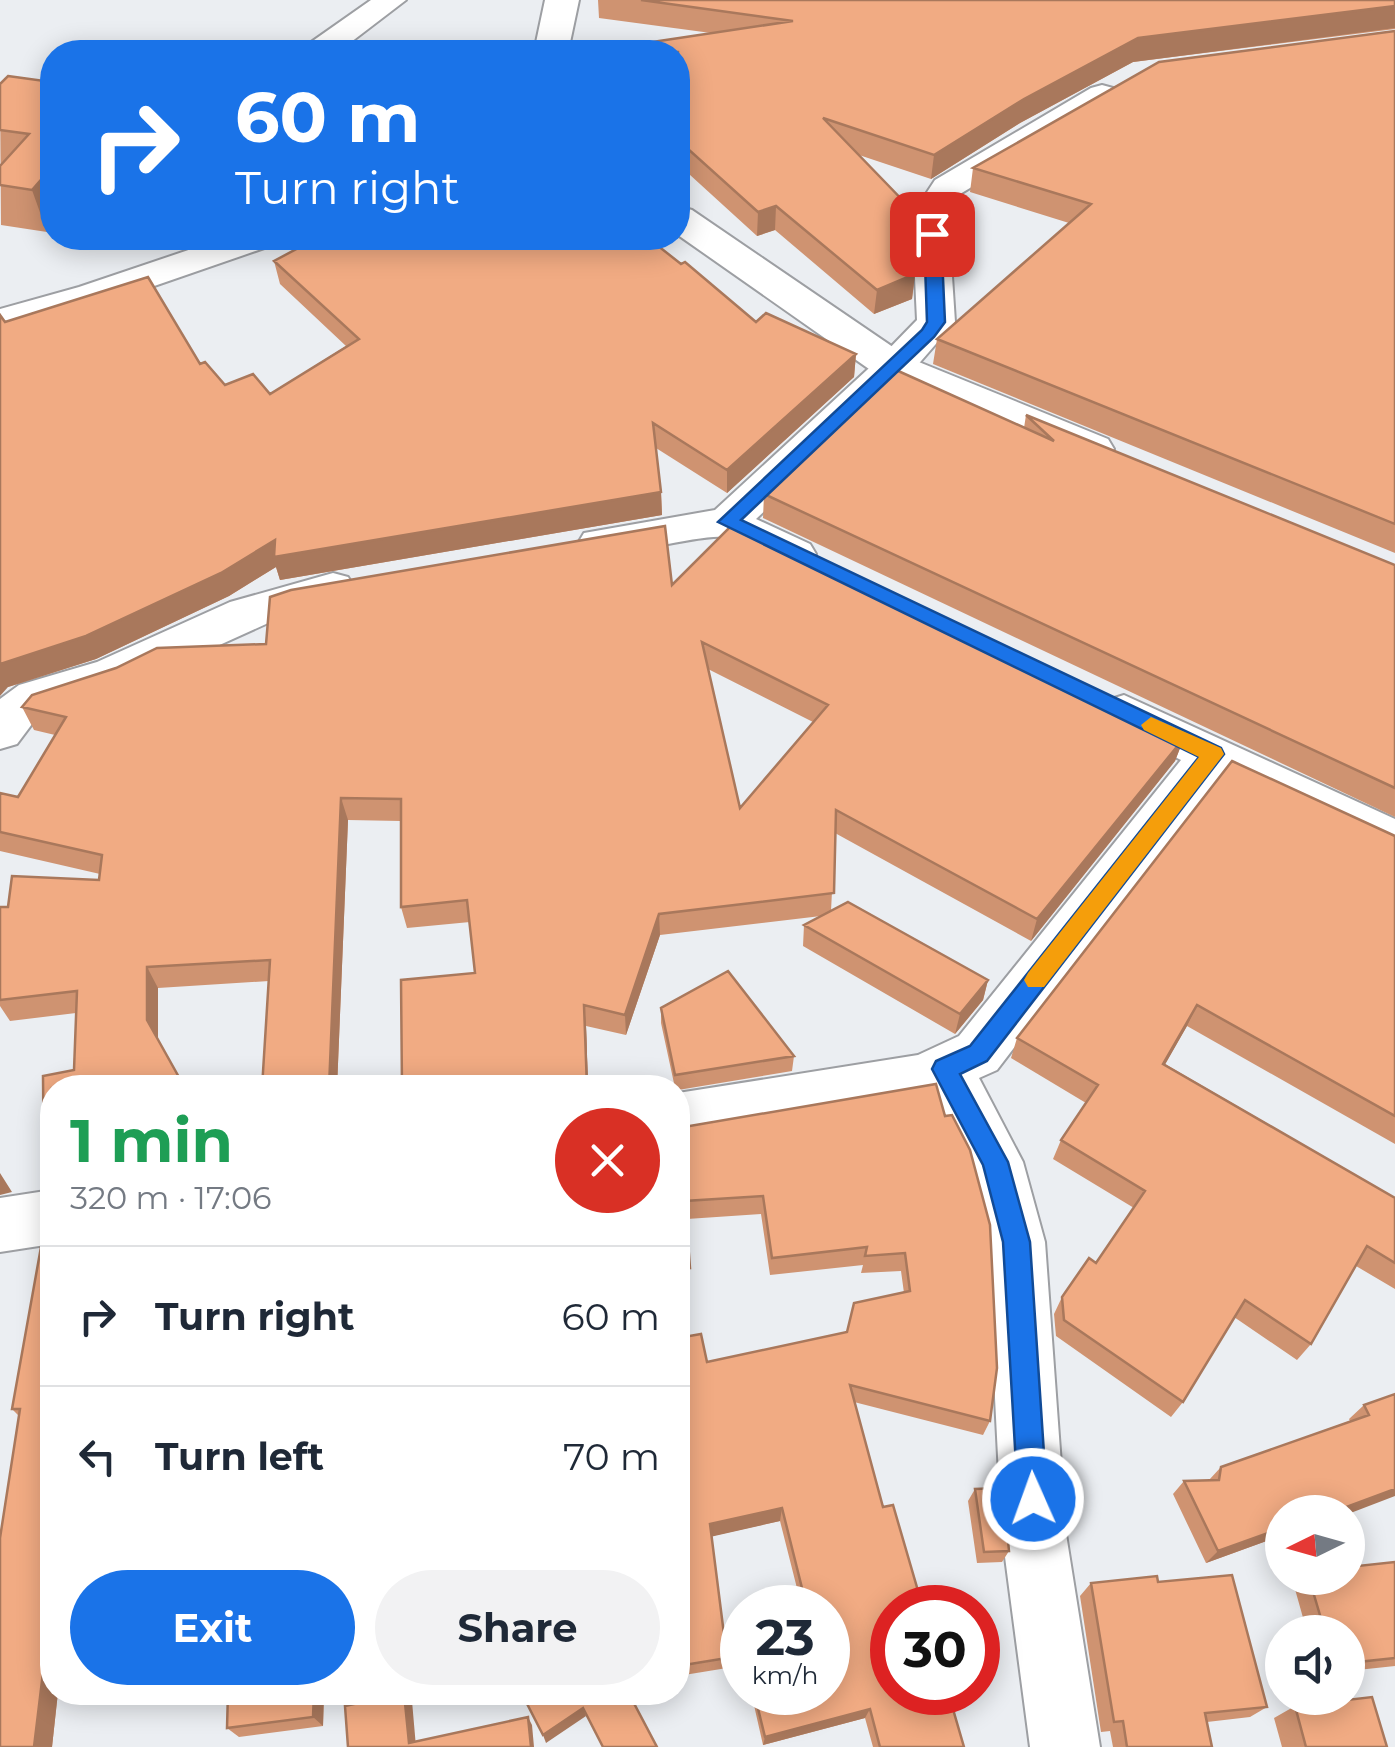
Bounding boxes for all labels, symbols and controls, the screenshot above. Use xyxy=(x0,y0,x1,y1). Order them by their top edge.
text: 60 m xyxy=(235,74,420,160)
icon: right xyxy=(70,80,200,210)
text: Turn right xyxy=(235,160,460,215)
pin xyxy=(890,192,975,277)
icon: arrive xyxy=(905,207,960,262)
text: 1 min xyxy=(70,1104,233,1177)
button: close xyxy=(555,1108,660,1213)
text: 320 m · 17:06 xyxy=(70,1178,272,1217)
icon: right xyxy=(70,1289,125,1344)
text: Turn right xyxy=(155,1293,354,1340)
text: 60 m xyxy=(561,1293,660,1340)
icon: left xyxy=(70,1429,125,1484)
text: Turn left xyxy=(155,1433,324,1480)
text: 70 m xyxy=(563,1433,660,1480)
position arrow xyxy=(981,1447,1085,1551)
north arrow xyxy=(1265,1495,1365,1595)
map controls xyxy=(1265,1495,1365,1715)
button: Exit xyxy=(70,1570,355,1685)
button: Share xyxy=(375,1570,660,1685)
speed limit sign: 30 xyxy=(870,1585,1000,1715)
text: 23 xyxy=(755,1607,815,1668)
button: sound xyxy=(1265,1615,1365,1715)
text: km/h xyxy=(752,1660,818,1690)

